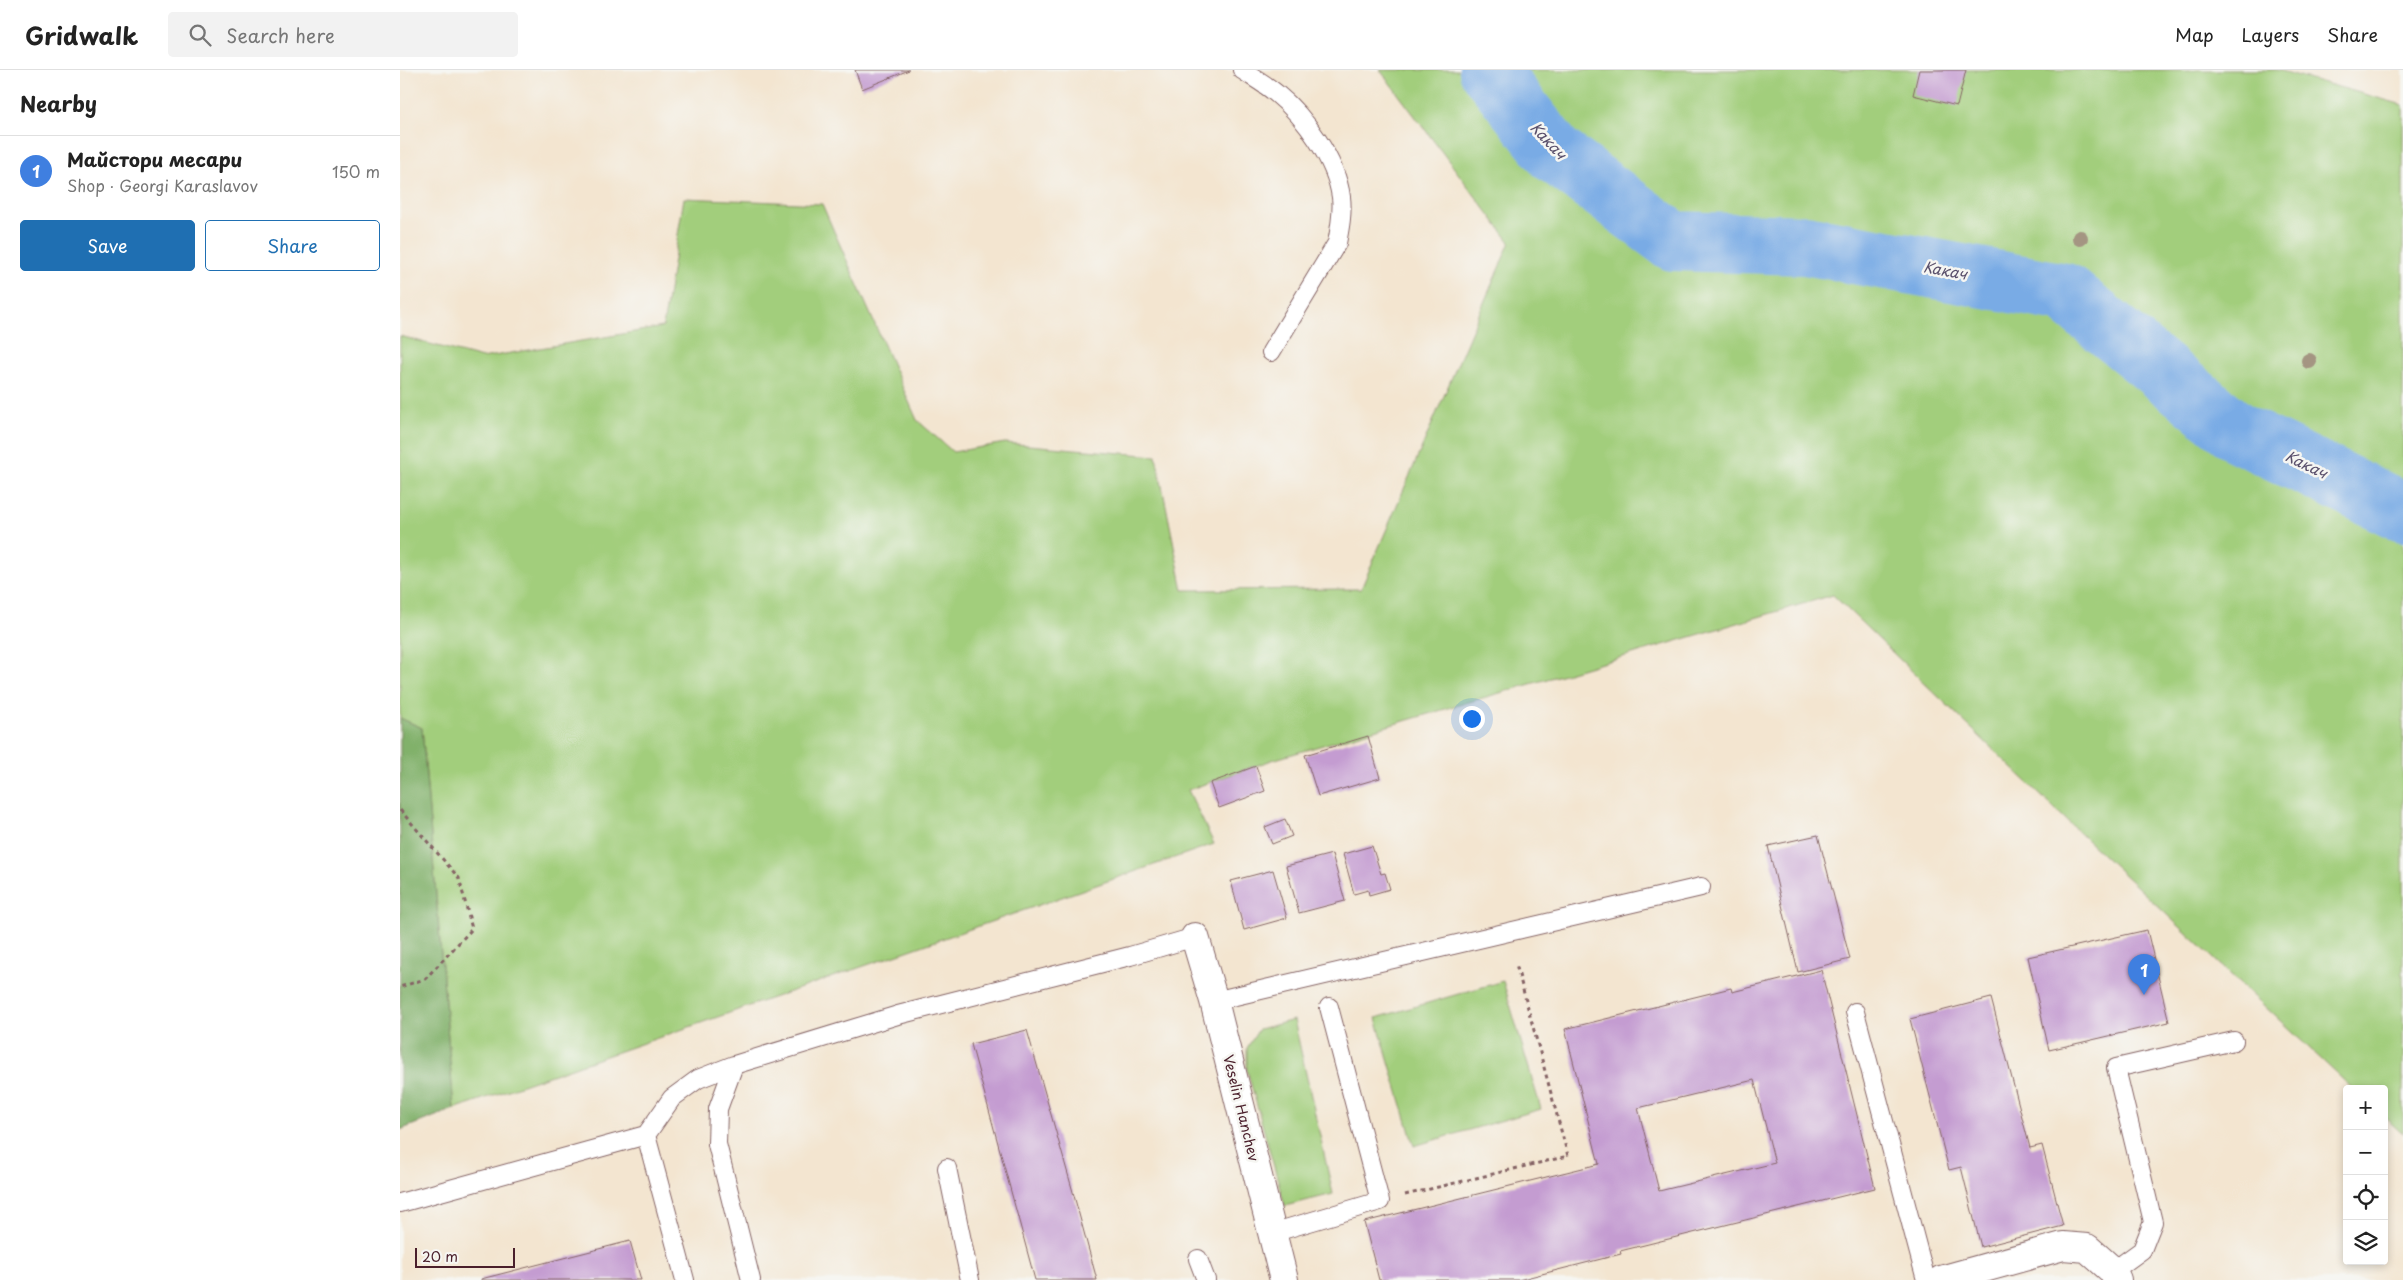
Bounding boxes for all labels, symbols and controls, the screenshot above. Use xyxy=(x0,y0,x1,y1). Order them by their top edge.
search box xyxy=(168,12,518,57)
text: Gridwalk xyxy=(25,17,138,53)
icon: search xyxy=(186,21,214,49)
text: Search here xyxy=(226,21,335,49)
text: Map xyxy=(2175,21,2214,48)
text: Layers xyxy=(2242,21,2299,48)
text: Share xyxy=(2327,21,2378,48)
text: Nearby xyxy=(20,87,97,119)
water label: Какач xyxy=(1526,116,1574,165)
text: Майстори месари xyxy=(67,145,243,173)
text: 1 xyxy=(32,159,40,183)
text: 150 m xyxy=(332,159,380,183)
text: Shop · Georgi Karaslavov xyxy=(67,173,258,197)
button: Save xyxy=(20,220,195,271)
button: Share xyxy=(205,220,380,271)
water label: Какач xyxy=(1922,254,1971,285)
water label: Какач xyxy=(2282,444,2333,484)
your location xyxy=(1459,706,1485,732)
pin: 1 xyxy=(2128,954,2160,995)
street label: Veselin Hanchev xyxy=(1218,1052,1265,1163)
map controls xyxy=(2343,1085,2388,1265)
button: + xyxy=(2343,1085,2388,1130)
button: − xyxy=(2343,1130,2388,1175)
button: locate xyxy=(2343,1175,2388,1220)
button: layers xyxy=(2343,1220,2388,1265)
scale bar xyxy=(415,1245,515,1268)
text: 20 m xyxy=(422,1246,458,1267)

